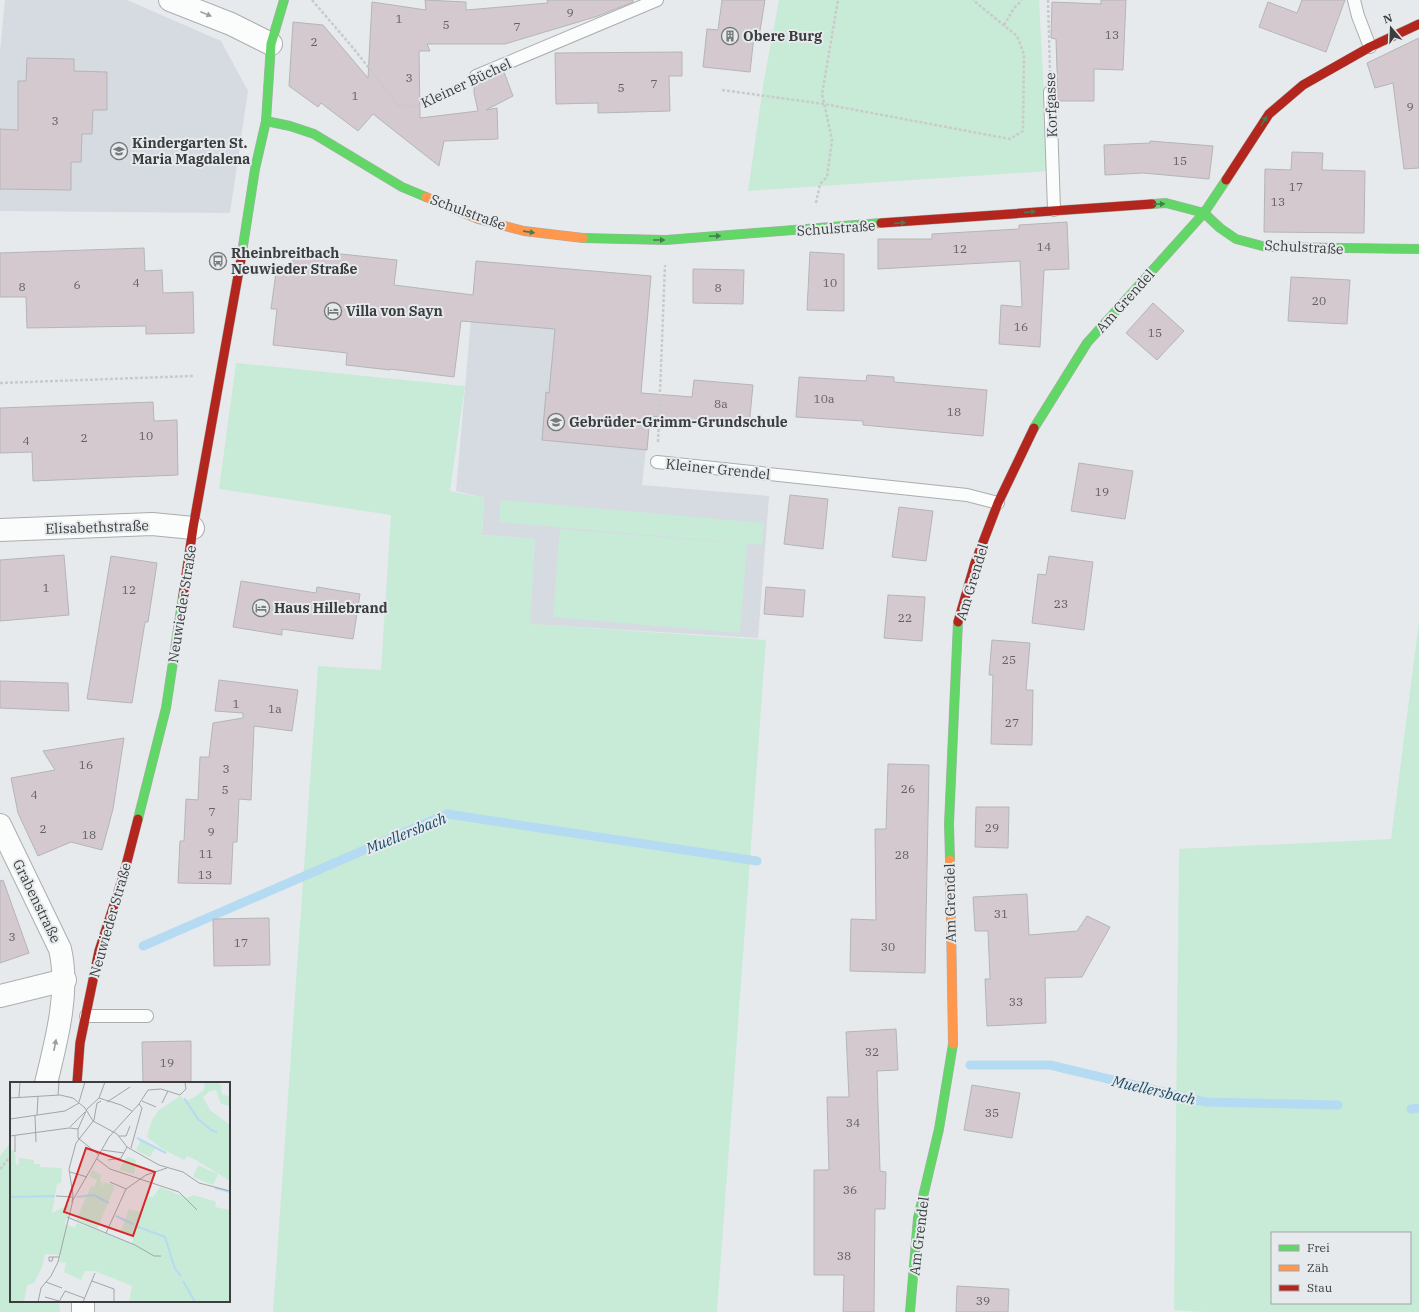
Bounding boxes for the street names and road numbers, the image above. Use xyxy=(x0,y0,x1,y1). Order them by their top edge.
street label: Kleiner Büchel xyxy=(418,54,514,112)
street label: Korfgasse xyxy=(1041,72,1061,138)
street label: Schulstraße xyxy=(428,190,508,234)
street label: Schulstraße xyxy=(796,216,876,240)
street label: Schulstraße xyxy=(1264,236,1344,258)
street label: Am Grendel xyxy=(1092,266,1158,336)
street label: Kleiner Grendel xyxy=(665,455,771,483)
street label: Elisabethstraße xyxy=(45,516,149,538)
street label: Am Grendel xyxy=(952,542,992,622)
street label: Neuwieder Straße xyxy=(164,544,200,664)
street label: Grabenstraße xyxy=(9,856,65,946)
street label: Neuwieder Straße xyxy=(85,860,135,980)
street label: Am Grendel xyxy=(940,863,960,943)
street label: Am Grendel xyxy=(905,1196,933,1276)

